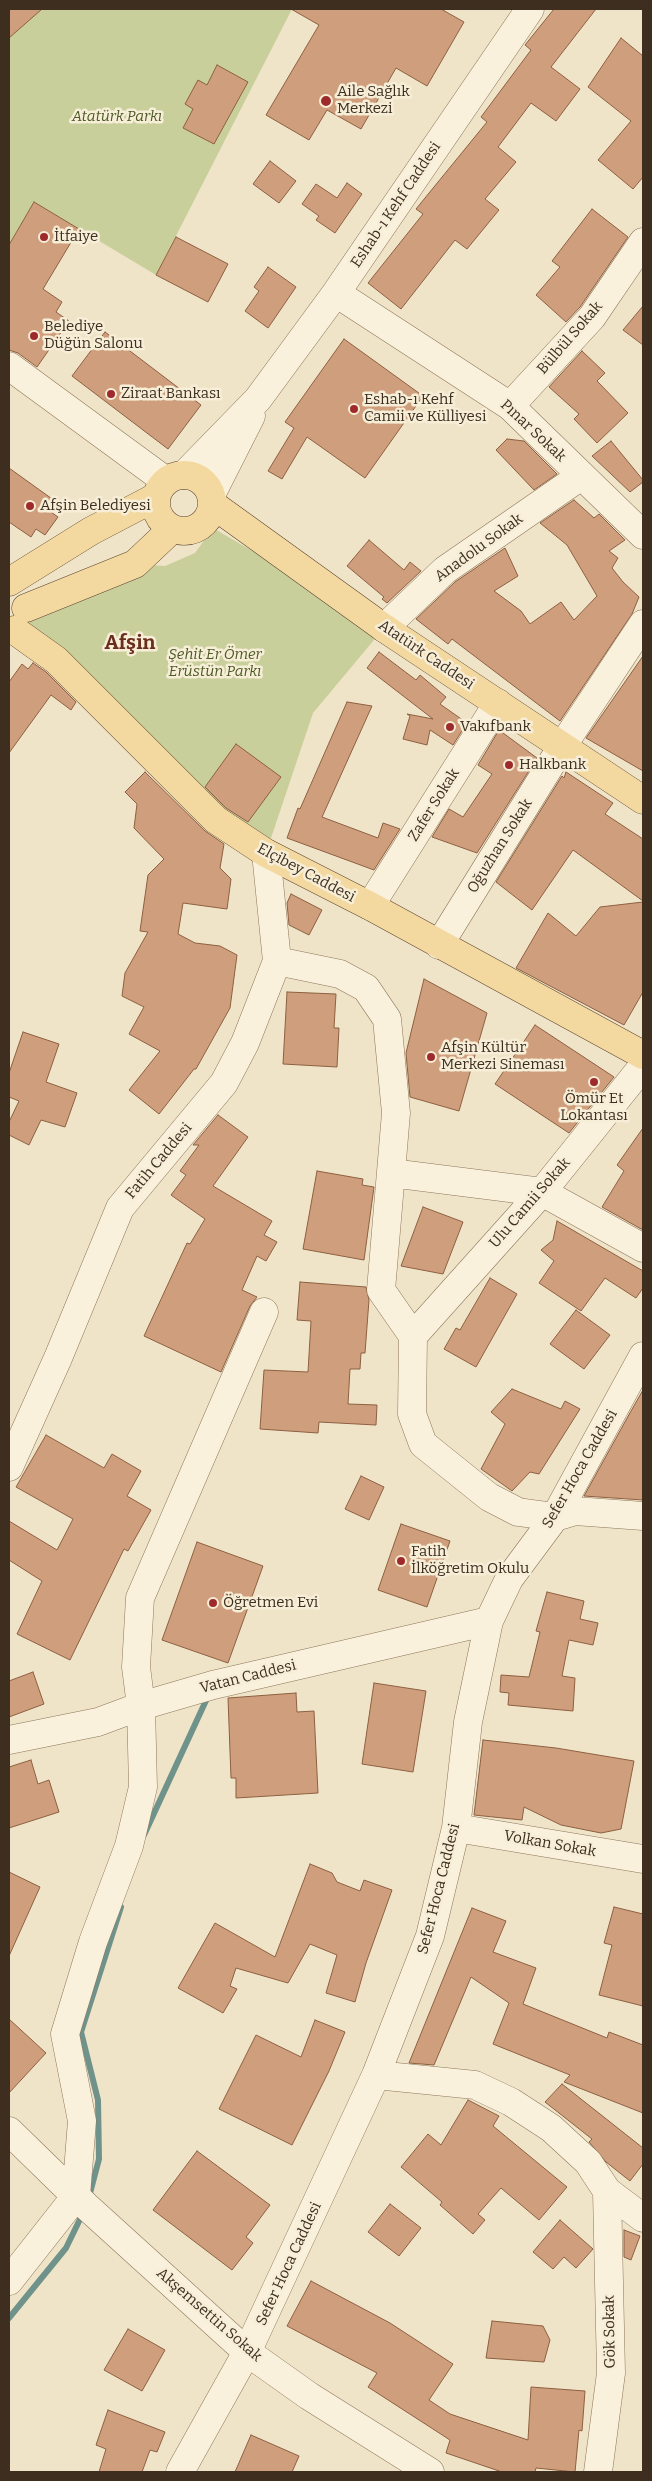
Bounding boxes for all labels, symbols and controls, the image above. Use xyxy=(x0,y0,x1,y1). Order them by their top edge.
place label: Aile Sağlık Merkezi xyxy=(337,83,410,118)
marker: Aile Sağlık Merkezi xyxy=(319,94,333,108)
park label: Atatürk Parkı xyxy=(72,108,162,126)
street label: Eshab-ı Kehf Caddesi xyxy=(347,139,445,271)
place label: İtfaiye xyxy=(54,228,98,246)
marker: İtfaiye xyxy=(38,231,50,243)
street label: Bülbül Sokak xyxy=(533,298,607,378)
place label: Belediye Düğün Salonu xyxy=(44,318,143,353)
marker: Belediye Düğün Salonu xyxy=(28,330,40,342)
place label: Ziraat Bankası xyxy=(121,385,221,403)
marker: Ziraat Bankası xyxy=(105,388,117,400)
place label: Eshab-ı Kehf Camii ve Külliyesi xyxy=(364,391,486,426)
street label: Pınar Sokak xyxy=(497,396,569,466)
marker: Eshab-ı Kehf Camii ve Külliyesi xyxy=(348,403,360,415)
place label: Afşin Belediyesi xyxy=(40,497,151,515)
marker: Afşin Belediyesi xyxy=(24,500,36,512)
street label: Anadolu Sokak xyxy=(431,510,527,586)
street label: Atatürk Caddesi xyxy=(375,616,477,694)
district label: Afşin xyxy=(105,631,155,655)
park label: Şehit Er Ömer Erüstün Parkı xyxy=(168,646,262,681)
place label: Vakıfbank xyxy=(460,718,531,736)
marker: Vakıfbank xyxy=(444,721,456,733)
place label: Halkbank xyxy=(519,756,586,774)
marker: Halkbank xyxy=(503,759,515,771)
street label: Zafer Sokak xyxy=(404,765,464,845)
street label: Oğuzhan Sokak xyxy=(464,795,536,897)
street label: Elçibey Caddesi xyxy=(254,840,358,906)
place label: Afşin Kültür Merkezi Sineması xyxy=(441,1039,564,1074)
marker: Afşin Kültür Merkezi Sineması xyxy=(425,1051,437,1063)
marker: Ömür Et Lokantası xyxy=(588,1076,600,1088)
place label: Ömür Et Lokantası xyxy=(560,1090,628,1125)
street label: Fatih Caddesi xyxy=(122,1119,196,1203)
street label: Ulu Camii Sokak xyxy=(486,1154,574,1252)
street label: Sefer Hoca Caddesi xyxy=(539,1406,621,1532)
place label: Fatih İlköğretim Okulu xyxy=(411,1543,529,1578)
marker: Fatih İlköğretim Okulu xyxy=(395,1555,407,1567)
place label: Öğretmen Evi xyxy=(223,1594,318,1612)
marker: Öğretmen Evi xyxy=(207,1597,219,1609)
street label: Vatan Caddesi xyxy=(198,1656,298,1698)
street label: Sefer Hoca Caddesi xyxy=(414,1822,464,1956)
street label: Volkan Sokak xyxy=(503,1827,597,1861)
street label: Sefer Hoca Caddesi xyxy=(253,2199,325,2329)
street label: Akşemsettin Sokak xyxy=(153,2264,265,2366)
street label: Gök Sokak xyxy=(600,2295,620,2369)

